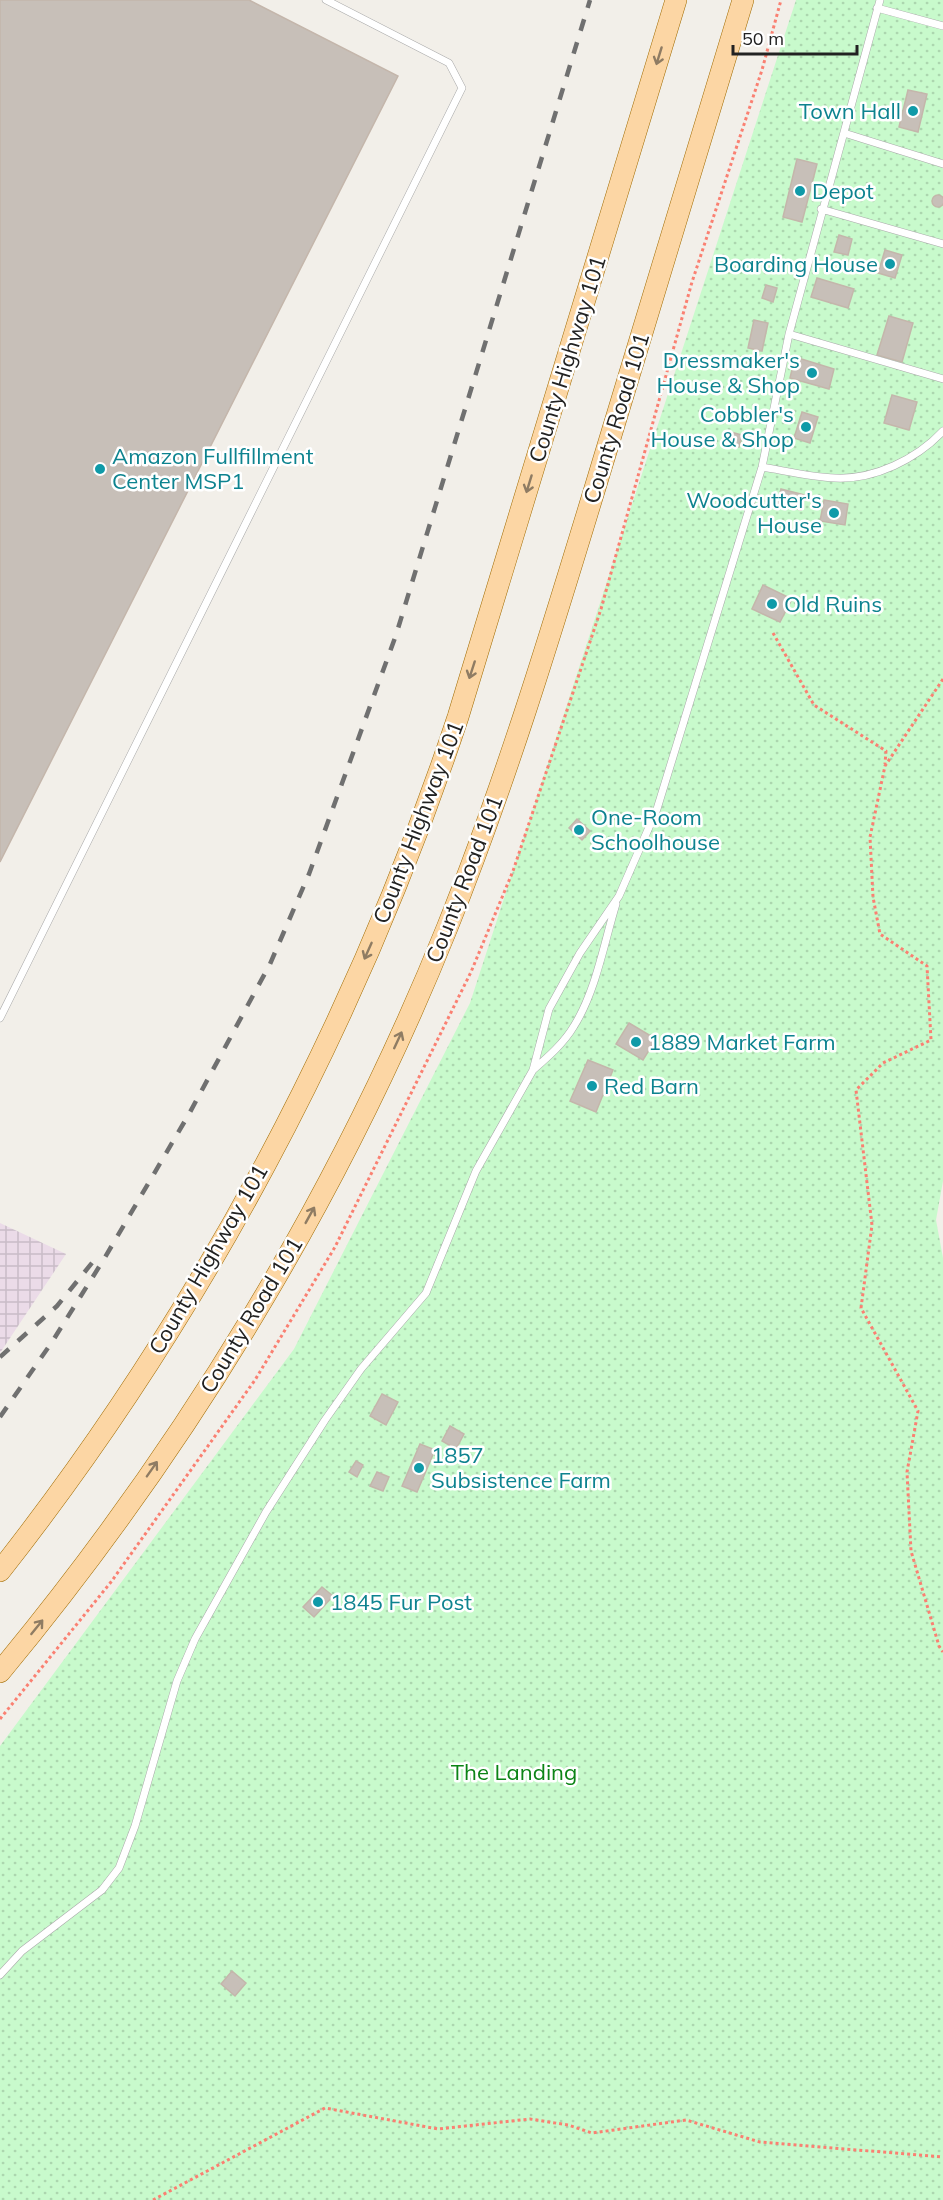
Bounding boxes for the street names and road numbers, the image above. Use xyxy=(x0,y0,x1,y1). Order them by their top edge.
street label: County Highway 101 xyxy=(522,252,612,466)
street label: County Road 101 xyxy=(577,329,655,507)
street label: County Highway 101 xyxy=(366,717,470,927)
street label: County Road 101 xyxy=(419,791,509,967)
street label: County Highway 101 xyxy=(142,1159,274,1359)
street label: County Road 101 xyxy=(193,1232,309,1398)

